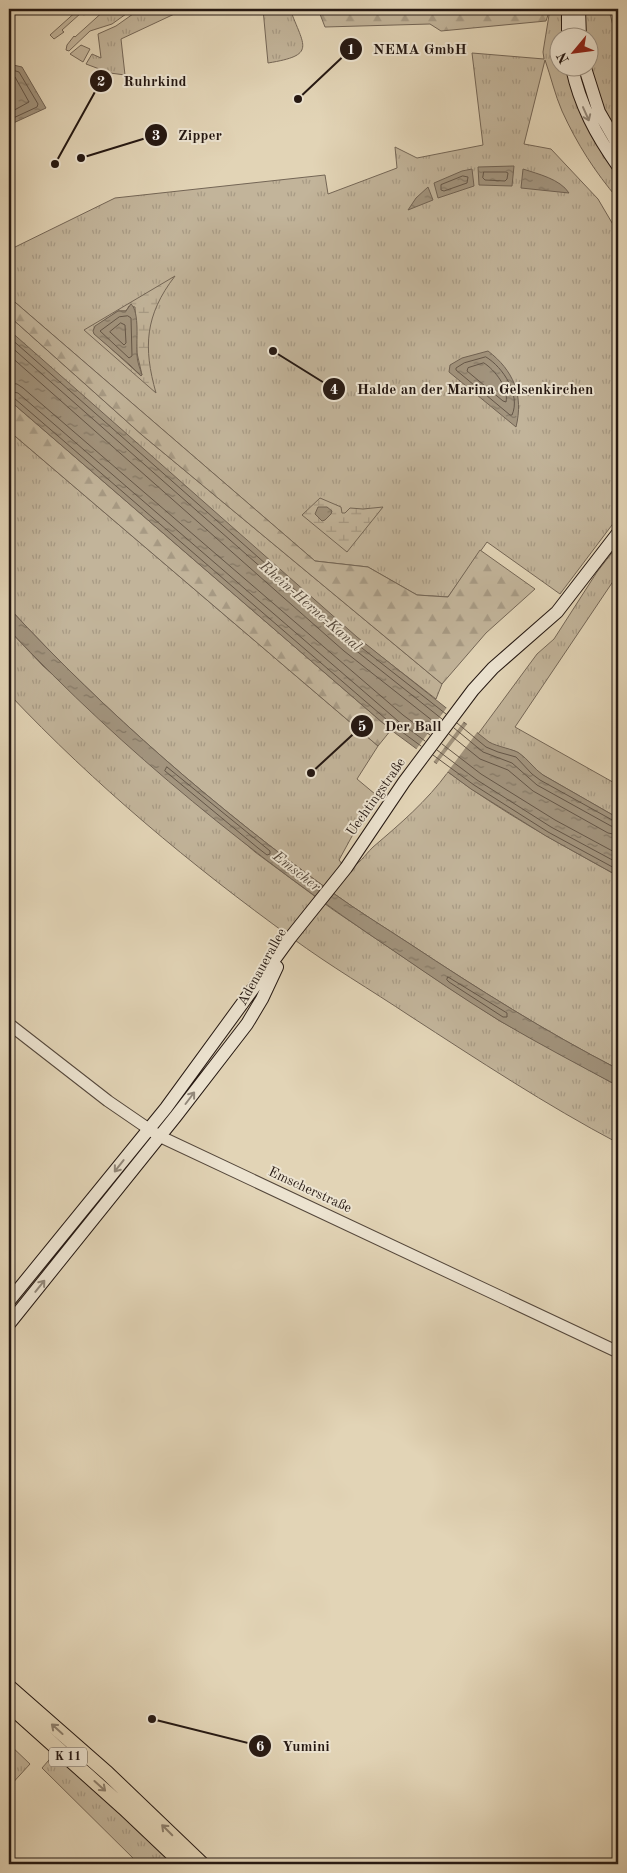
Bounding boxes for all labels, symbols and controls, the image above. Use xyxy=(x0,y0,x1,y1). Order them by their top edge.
north arrow xyxy=(550,28,600,78)
callout: NEMA GmbH xyxy=(338,34,477,64)
text: 1 xyxy=(347,43,355,58)
text: NEMA GmbH xyxy=(373,43,467,58)
text: N xyxy=(555,49,572,66)
callout: Ruhrkind xyxy=(88,66,196,96)
text: 2 xyxy=(97,75,105,90)
text: Ruhrkind xyxy=(123,75,187,90)
one-way arrow xyxy=(582,106,592,121)
callout: Zipper xyxy=(143,120,232,150)
text: 3 xyxy=(152,129,160,144)
text: Zipper xyxy=(178,129,223,144)
callout: Halde an der Marina Gelsenkirchen xyxy=(322,374,603,404)
text: 4 xyxy=(330,383,338,398)
text: Halde an der Marina Gelsenkirchen xyxy=(357,383,593,398)
water label: Rhein-Herne-Kanal xyxy=(256,558,364,655)
callout: Der Ball xyxy=(350,711,452,741)
text: 5 xyxy=(358,720,366,735)
text: Der Ball xyxy=(384,720,442,735)
street label: Uechtingstraße xyxy=(344,755,408,839)
water label: Emscher xyxy=(269,848,323,895)
street label: Adenauerallee xyxy=(235,926,289,1008)
one-way arrow xyxy=(185,1091,195,1105)
one-way arrow xyxy=(113,1159,124,1172)
street label: Emscherstraße xyxy=(266,1165,354,1215)
one-way arrow xyxy=(35,1280,46,1293)
one-way arrow xyxy=(51,1723,64,1735)
callout: Yumini xyxy=(248,1731,340,1761)
text: 6 xyxy=(256,1740,265,1755)
text: Yumini xyxy=(282,1740,330,1755)
road number: K 11 xyxy=(49,1748,87,1766)
one-way arrow xyxy=(94,1780,106,1792)
one-way arrow xyxy=(161,1824,173,1836)

